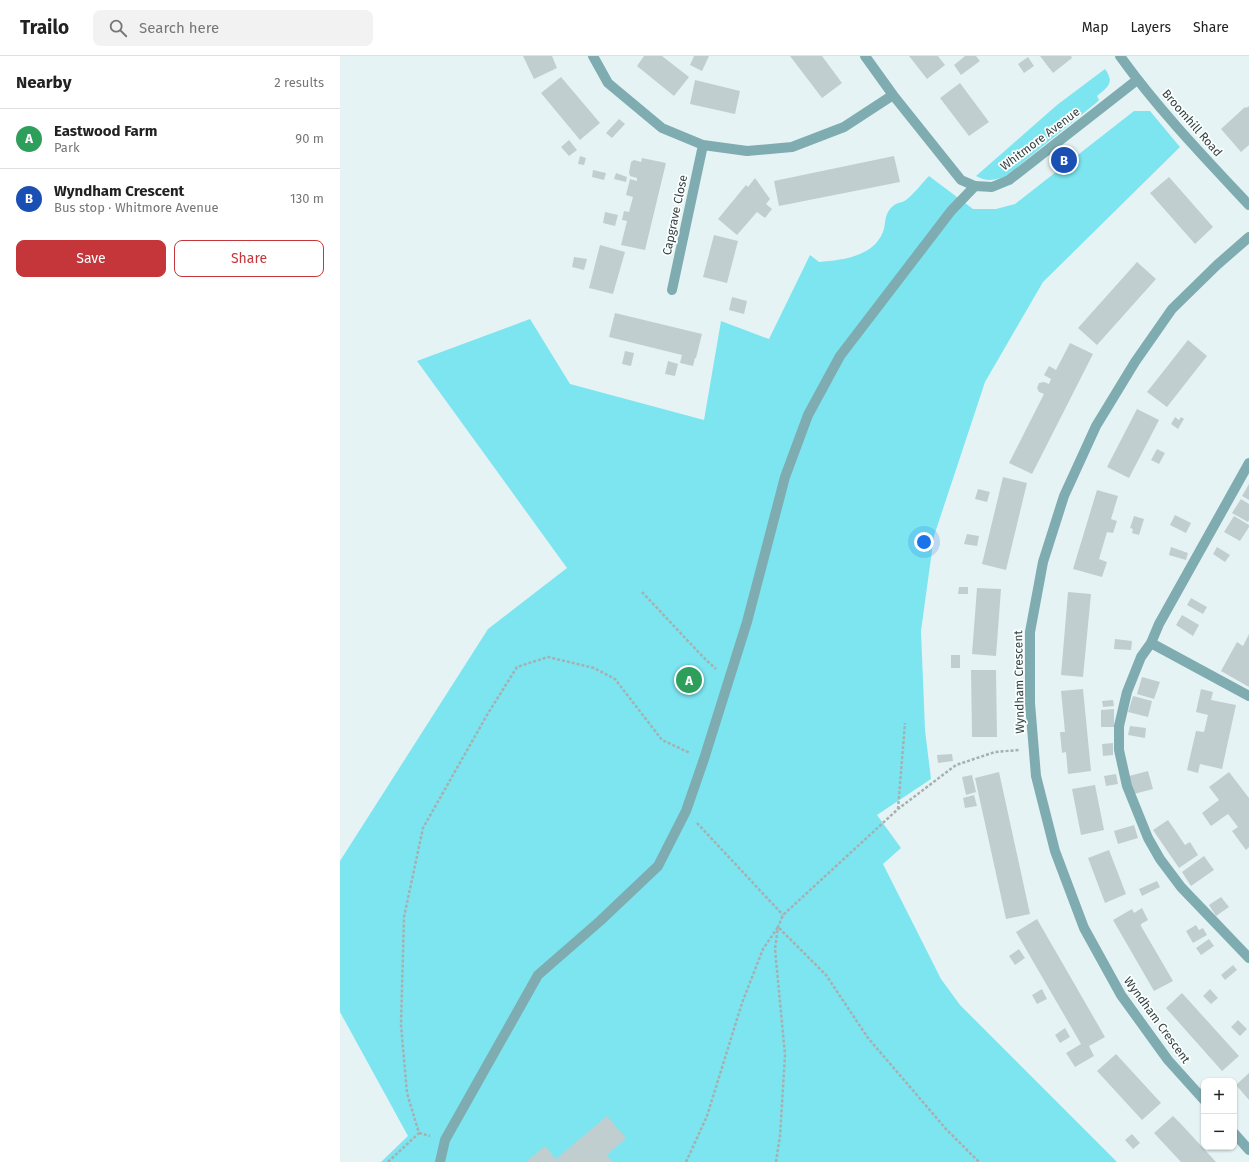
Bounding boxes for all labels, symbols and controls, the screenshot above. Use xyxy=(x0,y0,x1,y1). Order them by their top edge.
search box xyxy=(93,10,373,46)
text: Trailo xyxy=(20,16,69,39)
icon: search xyxy=(107,17,129,39)
text: Search here xyxy=(139,19,219,37)
text: Map xyxy=(1082,19,1108,36)
text: Layers xyxy=(1130,19,1171,36)
text: Share xyxy=(1193,19,1229,36)
text: Nearby xyxy=(16,72,71,93)
text: 2 results xyxy=(274,75,324,90)
street label: Broomhill Road xyxy=(1159,87,1225,159)
street label: Whitmore Avenue xyxy=(998,105,1082,173)
text: Eastwood Farm xyxy=(54,122,157,140)
text: A xyxy=(25,131,33,146)
text: 90 m xyxy=(295,131,324,146)
text: Park xyxy=(54,140,80,155)
pin: B xyxy=(1051,145,1077,175)
street label: Capgrave Close xyxy=(660,174,690,256)
text: Wyndham Crescent xyxy=(54,182,184,200)
text: B xyxy=(25,191,33,206)
text: 130 m xyxy=(290,191,324,206)
text: Bus stop · Whitmore Avenue xyxy=(54,200,219,215)
button: Save xyxy=(16,240,166,277)
button: Share xyxy=(174,240,324,277)
your location xyxy=(914,532,934,552)
street label: Wyndham Crescent xyxy=(1011,630,1027,734)
pin: A xyxy=(676,665,702,695)
street label: Wyndham Crescent xyxy=(1121,974,1193,1066)
map controls xyxy=(1201,1078,1237,1150)
button: + xyxy=(1201,1078,1237,1114)
button: − xyxy=(1201,1114,1237,1150)

